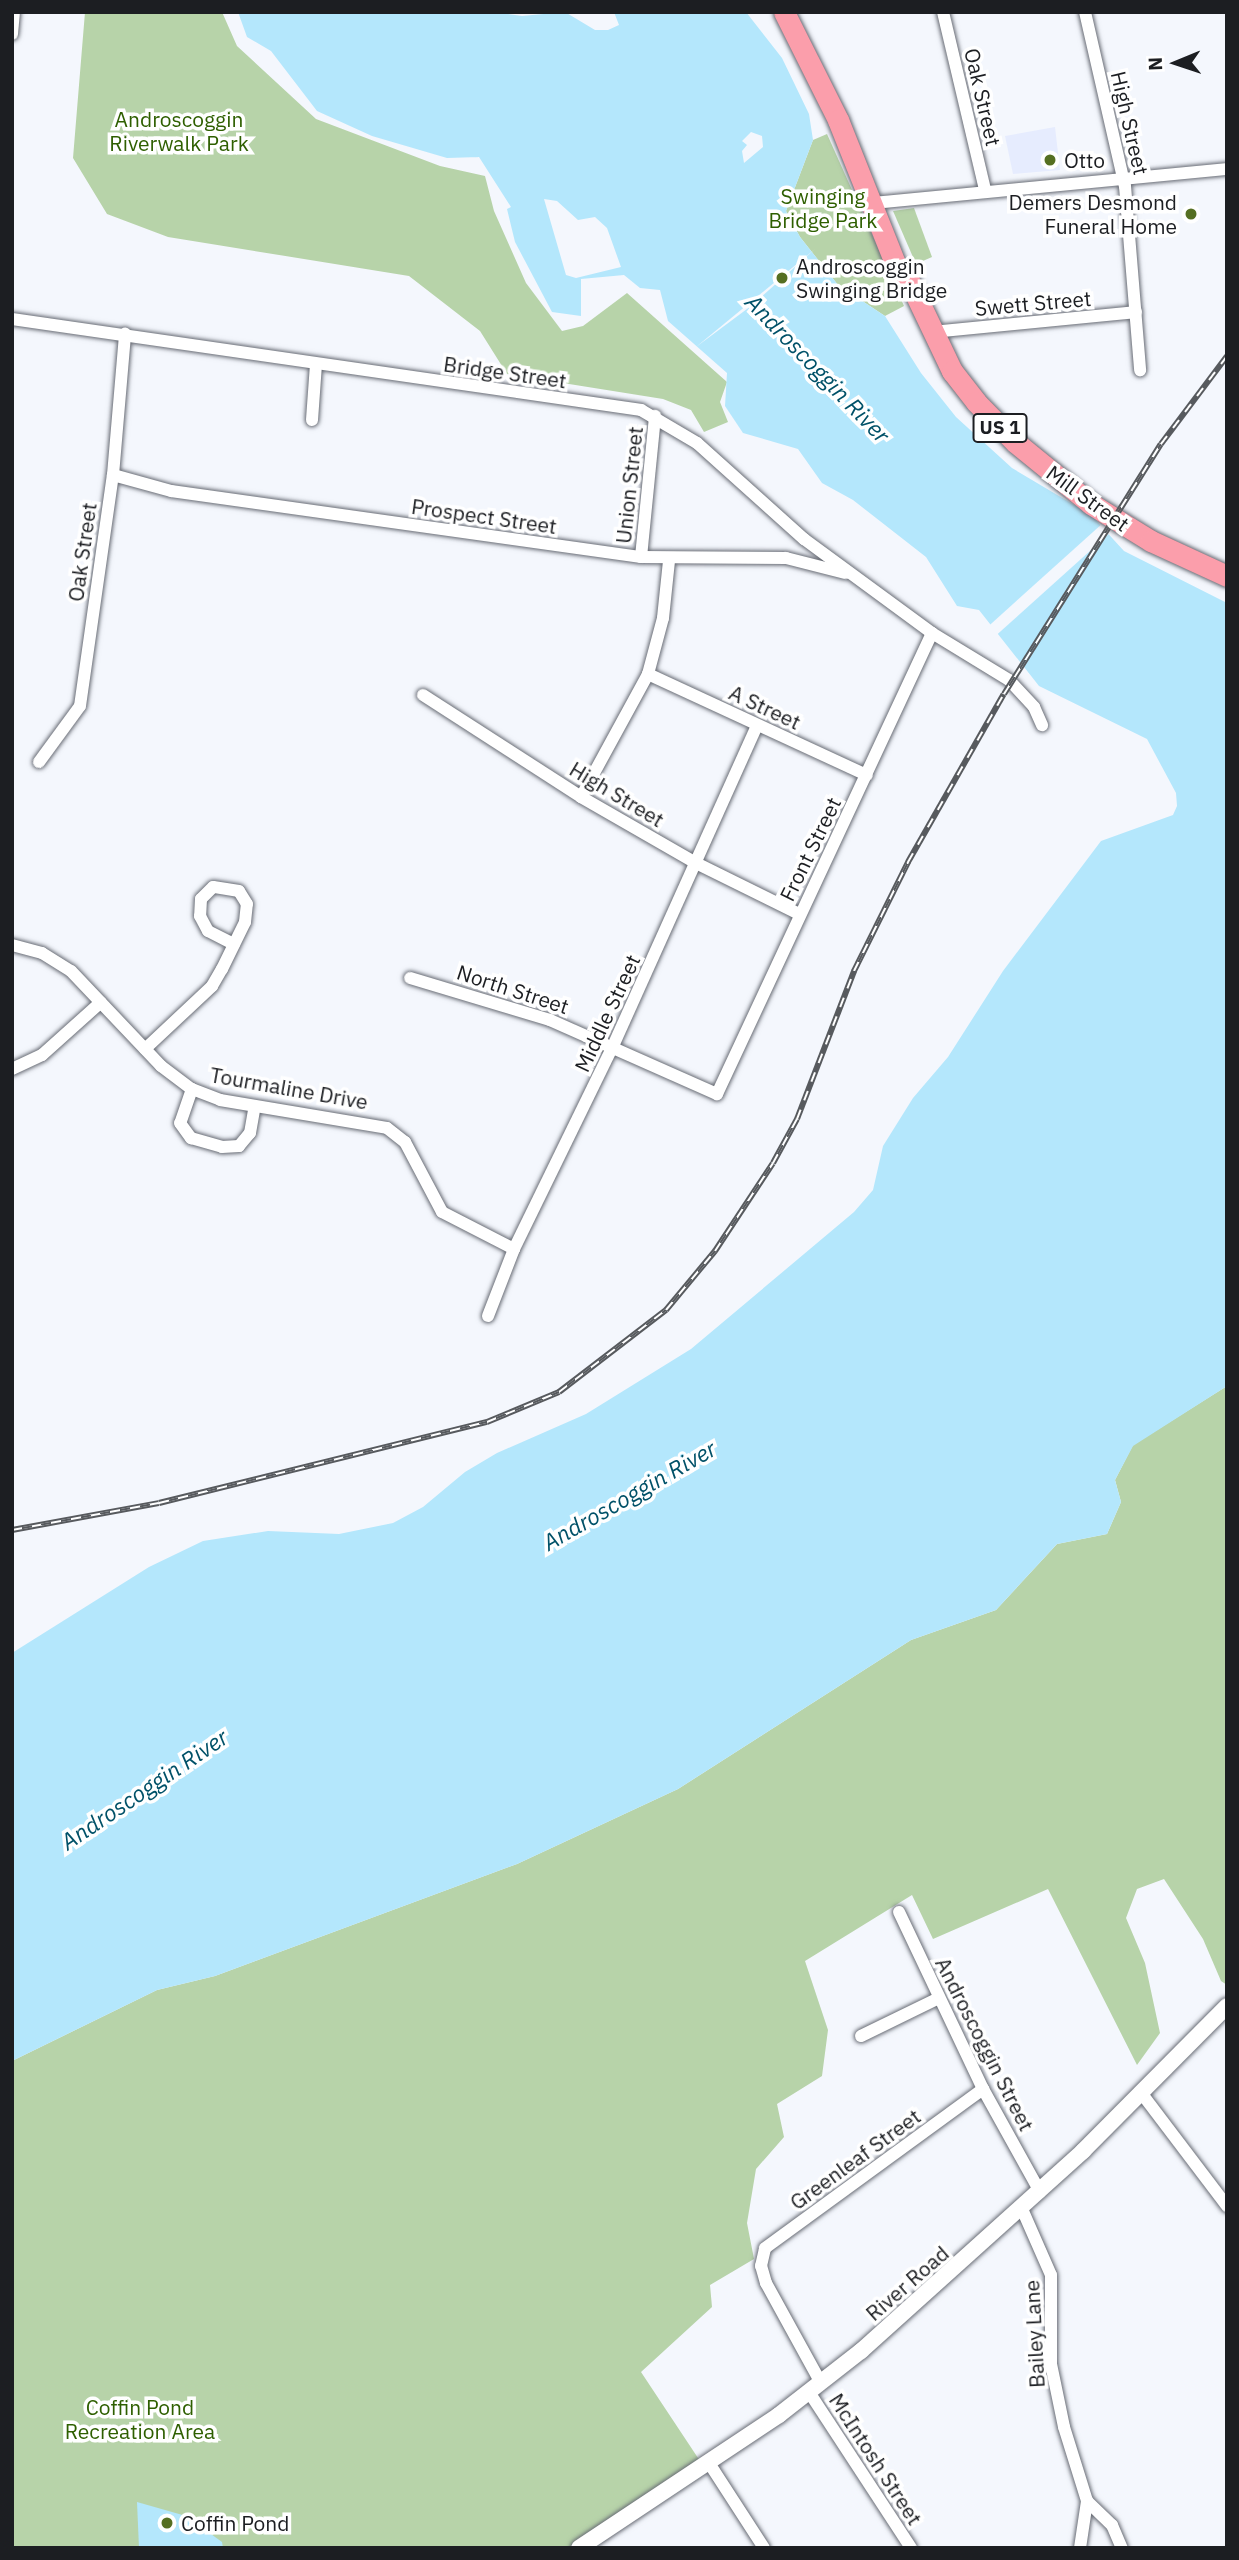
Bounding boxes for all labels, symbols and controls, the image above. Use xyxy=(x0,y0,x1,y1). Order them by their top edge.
north arrow xyxy=(1141,28,1211,98)
street label: Oak Street xyxy=(960,46,1006,148)
text: N xyxy=(1143,56,1167,71)
street label: High Street xyxy=(1106,69,1154,177)
park label: Androscoggin Riverwalk Park xyxy=(109,106,249,156)
place label: Otto xyxy=(1064,147,1105,173)
marker: Otto xyxy=(1042,152,1058,168)
park label: Swinging Bridge Park xyxy=(769,183,877,233)
place label: Demers Desmond Funeral Home xyxy=(1009,189,1177,239)
marker: Demers Desmond Funeral Home xyxy=(1183,206,1199,222)
place label: Androscoggin Swinging Bridge xyxy=(796,253,947,303)
marker: Androscoggin Swinging Bridge xyxy=(774,270,790,286)
street label: Swett Street xyxy=(974,285,1092,321)
water label: Androscoggin River xyxy=(740,288,896,448)
street label: Bridge Street xyxy=(442,351,568,393)
road number: US 1 xyxy=(972,412,1028,444)
street label: Union Street xyxy=(610,425,648,545)
street label: Mill Street xyxy=(1042,460,1134,536)
street label: Prospect Street xyxy=(410,493,558,539)
street label: Oak Street xyxy=(63,501,101,603)
street label: A Street xyxy=(725,680,805,734)
street label: High Street xyxy=(565,756,669,832)
street label: Front Street xyxy=(774,793,846,905)
street label: Middle Street xyxy=(569,950,645,1076)
street label: North Street xyxy=(454,959,572,1019)
street label: Tourmaline Drive xyxy=(208,1062,370,1114)
water label: Androscoggin River xyxy=(537,1434,721,1556)
water label: Androscoggin River xyxy=(55,1723,233,1855)
street label: Androscoggin Street xyxy=(930,1953,1040,2135)
street label: Greenleaf Street xyxy=(785,2103,925,2215)
street label: River Road xyxy=(860,2240,954,2326)
street label: Bailey Lane xyxy=(1019,2279,1049,2389)
street label: McIntosh Street xyxy=(824,2389,928,2529)
park label: Coffin Pond Recreation Area xyxy=(65,2394,215,2444)
place label: Coffin Pond xyxy=(181,2510,289,2536)
marker: Coffin Pond xyxy=(159,2515,175,2531)

